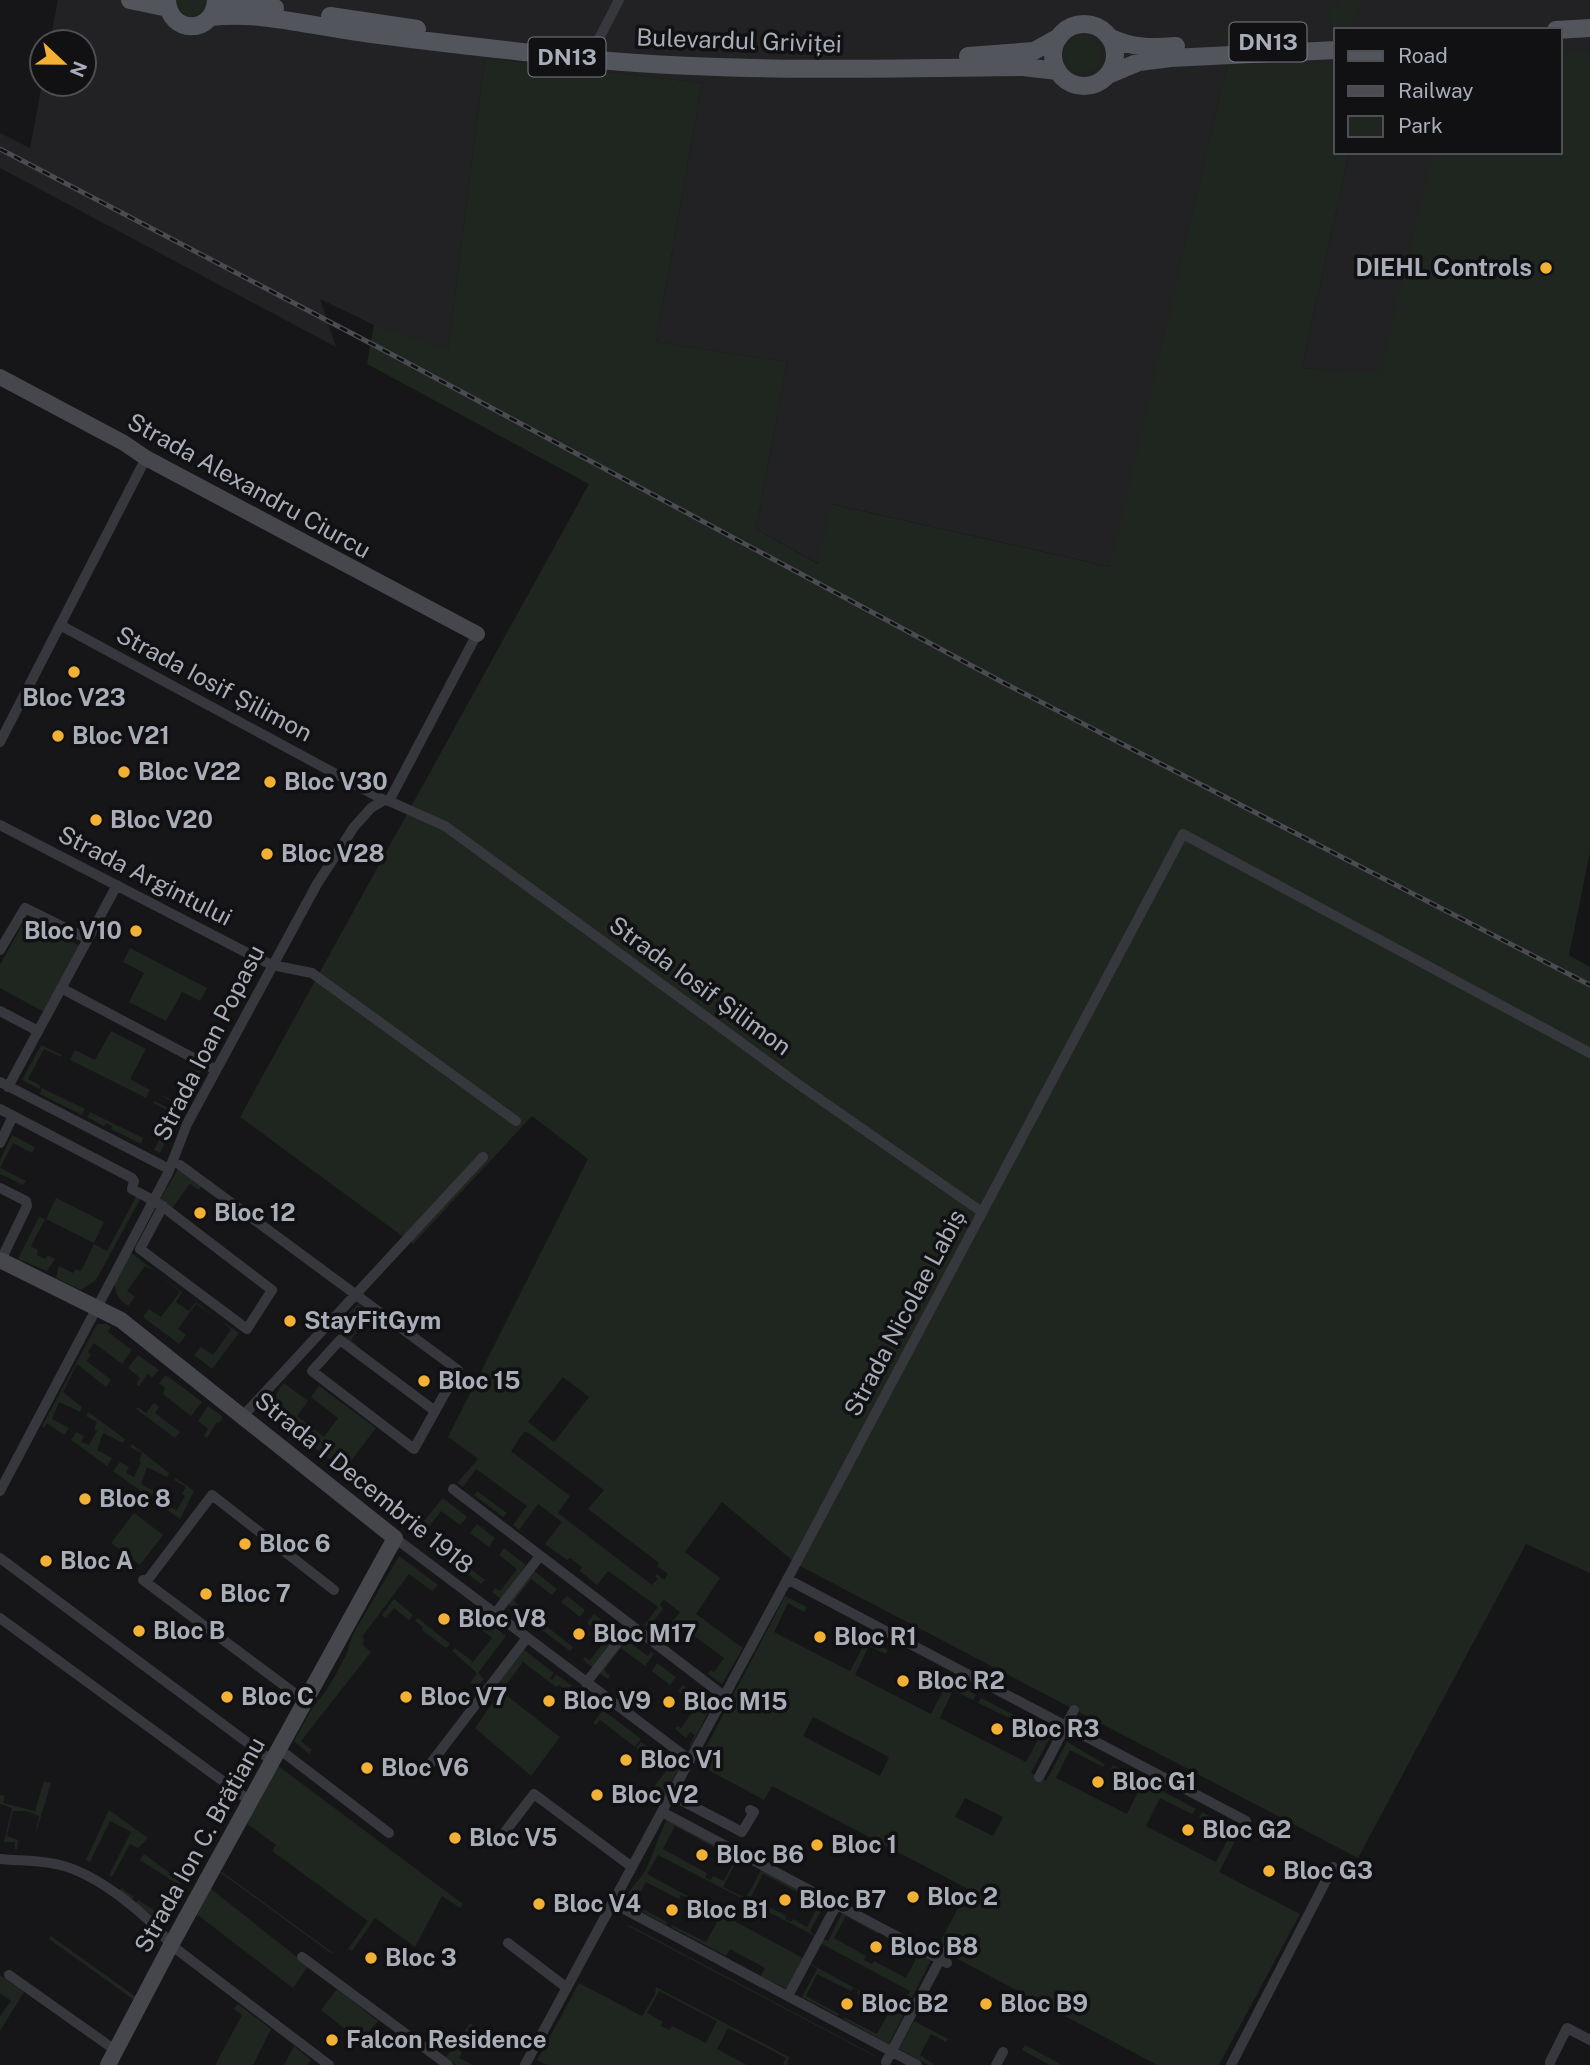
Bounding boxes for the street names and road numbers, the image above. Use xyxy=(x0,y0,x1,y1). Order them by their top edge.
street label: Bulevardul Griviței xyxy=(636,22,842,58)
road number: DN13 xyxy=(1230,22,1306,61)
road number: DN13 xyxy=(528,38,606,76)
street label: Strada Alexandru Ciurcu xyxy=(123,407,376,564)
street label: Strada Iosif Șilimon xyxy=(112,620,317,747)
street label: Strada Argintului xyxy=(54,819,237,931)
street label: Strada Iosif Șilimon xyxy=(604,910,797,1061)
street label: Strada Ioan Popasu xyxy=(147,940,270,1145)
street label: Strada Nicolae Labiș xyxy=(838,1204,970,1421)
street label: Strada 1 Decembrie 1918 xyxy=(250,1386,479,1579)
street label: Strada Ion C. Brătianu xyxy=(128,1732,270,1957)

